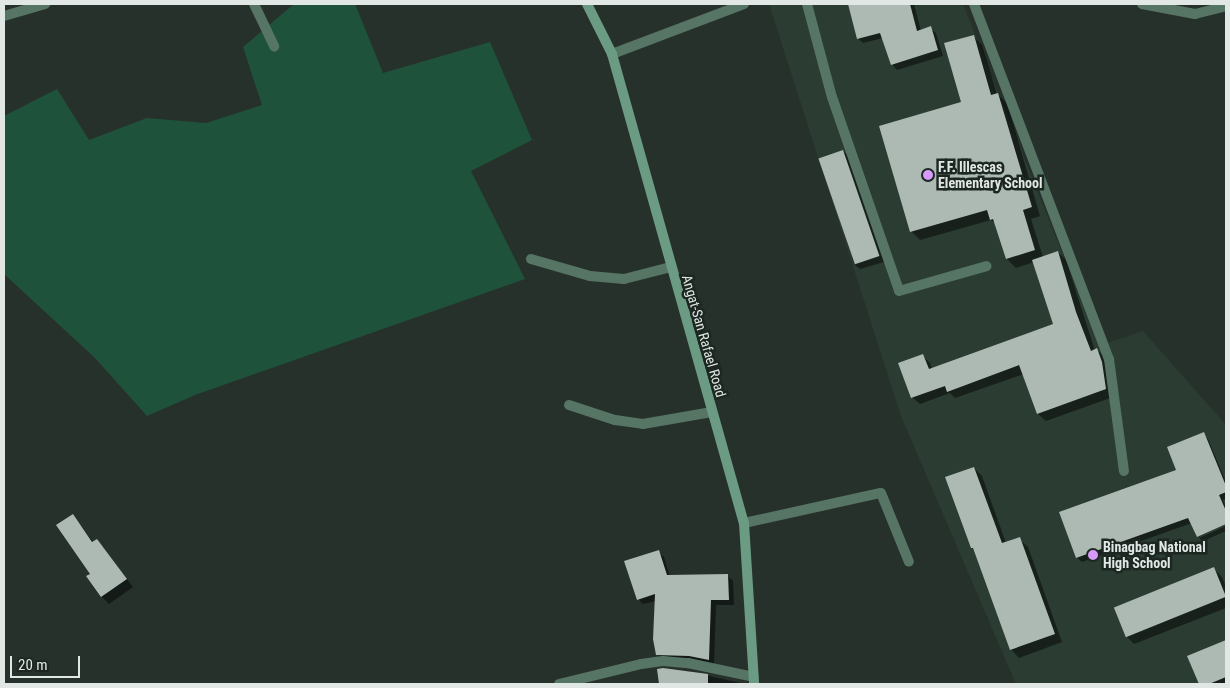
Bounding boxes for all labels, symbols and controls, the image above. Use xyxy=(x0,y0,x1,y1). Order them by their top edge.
place label: F.F. Illescas Elementary School xyxy=(938,159,1043,192)
marker: F.F. Illescas Elementary School xyxy=(922,169,934,181)
street label: Angat-San Rafael Road xyxy=(679,273,729,399)
place label: Binagbag National High School xyxy=(1103,539,1206,572)
marker: Binagbag National High School xyxy=(1087,549,1099,561)
scale bar xyxy=(12,646,82,678)
text: 20 m xyxy=(18,656,48,674)

